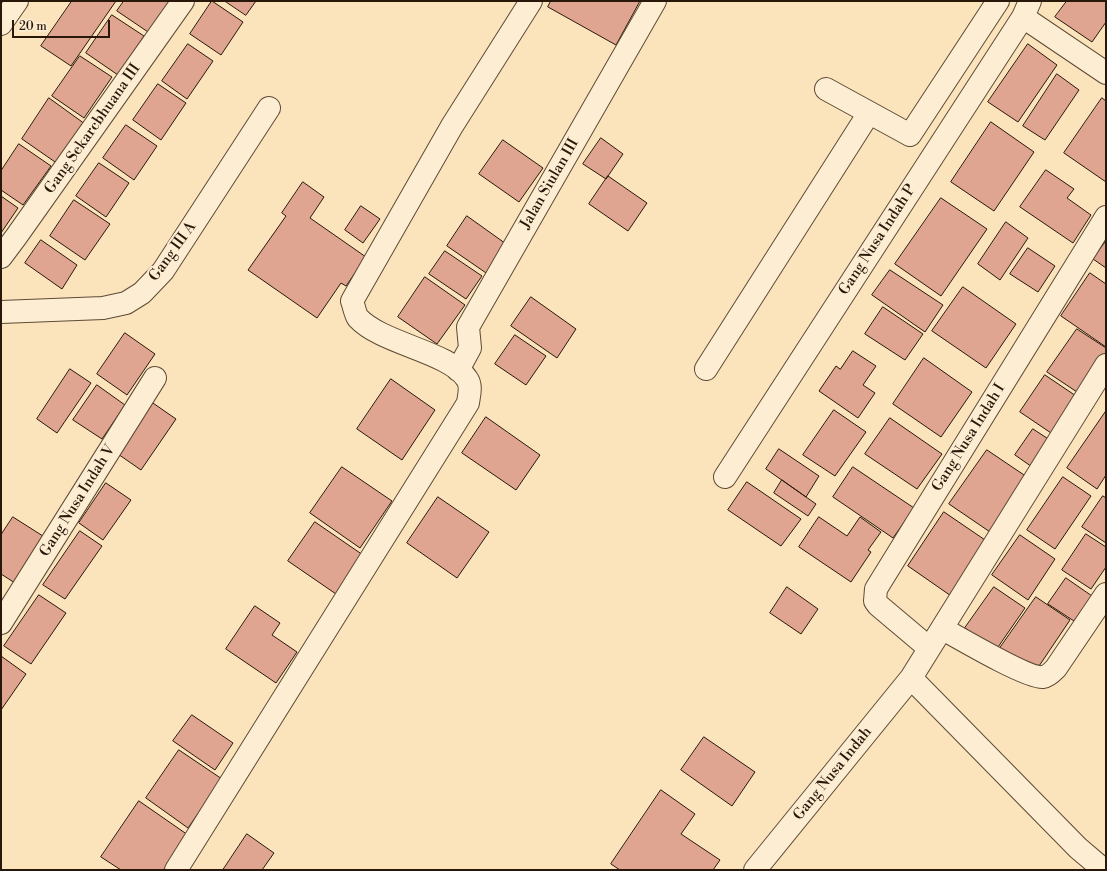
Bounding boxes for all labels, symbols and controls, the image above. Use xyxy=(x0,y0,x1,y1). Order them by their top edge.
scale bar xyxy=(14,12,112,38)
text: 20 m xyxy=(19,19,47,34)
street label: Gang Sekarcbhuana III xyxy=(41,61,145,197)
street label: Jalan Siulan III xyxy=(517,136,583,232)
street label: Gang Nusa Indah P xyxy=(836,181,920,299)
street label: Gang III A xyxy=(145,219,201,285)
street label: Gang Nusa Indah I xyxy=(929,381,1009,495)
street label: Gang Nusa Indah V xyxy=(36,442,120,560)
street label: Gang Nusa Indah xyxy=(790,724,876,824)

